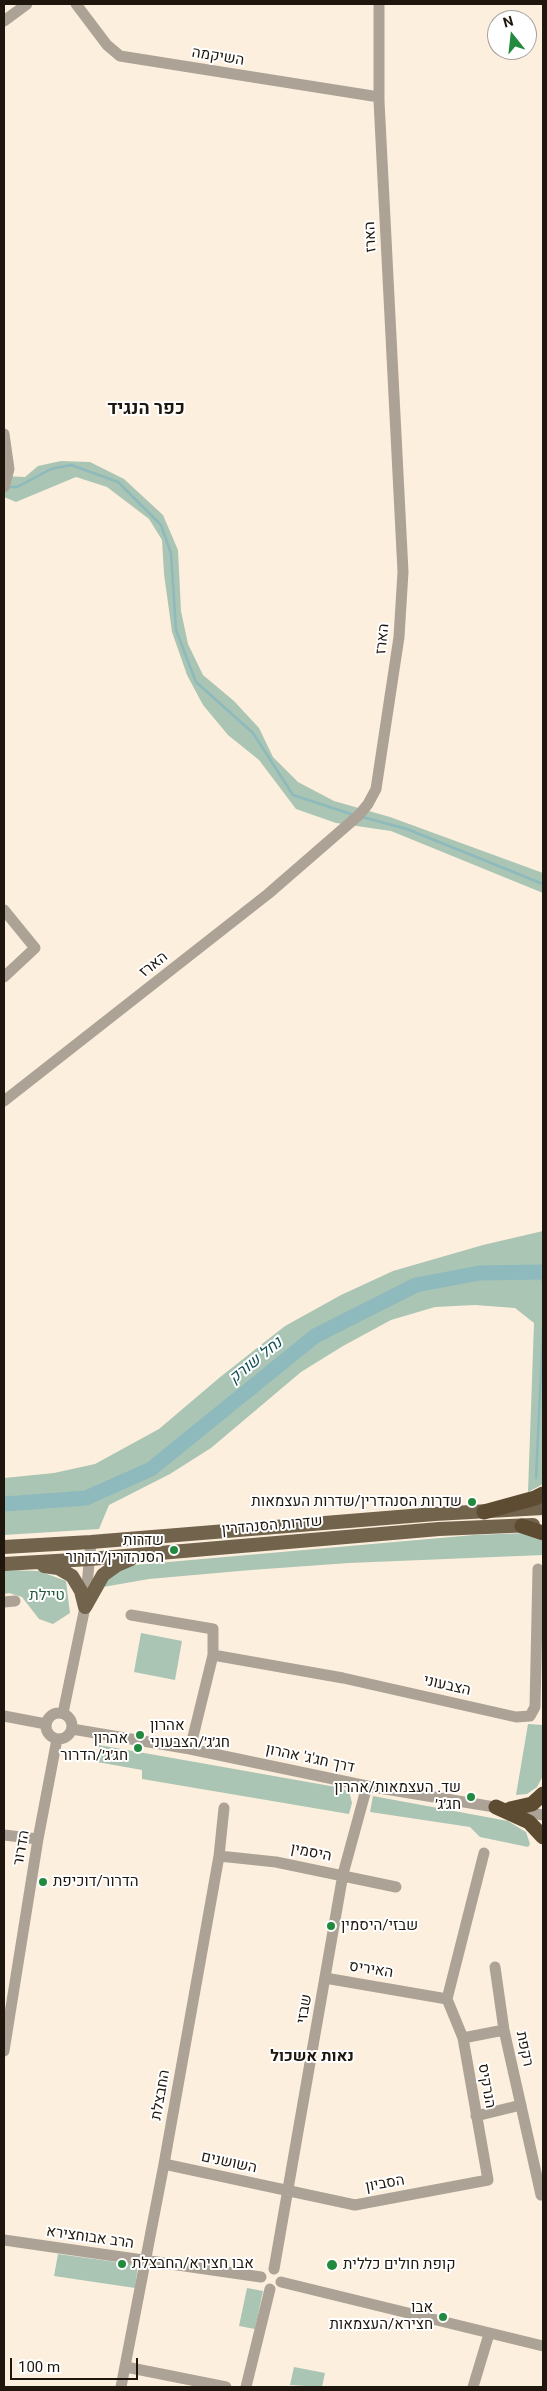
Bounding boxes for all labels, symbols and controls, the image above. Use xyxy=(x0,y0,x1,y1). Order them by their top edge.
north arrow xyxy=(487,10,537,60)
text: N xyxy=(501,12,515,31)
street label: השיקמה xyxy=(190,44,246,70)
street label: הארז xyxy=(361,221,381,253)
district label: כפר הנגיד xyxy=(107,398,185,420)
street label: הארז xyxy=(372,623,394,655)
street label: הארז xyxy=(136,948,172,982)
water label: נחל שורק xyxy=(226,1334,286,1388)
place label: שדרות הסנהדרין/שדרות העצמאות xyxy=(251,1493,462,1511)
marker: שדרות הסנהדרין/שדרות העצמאות xyxy=(466,1496,478,1508)
street label: שדרות הסנהדרין xyxy=(221,1513,323,1539)
place label: שדרות הסנהדרין/הדרור xyxy=(65,1532,164,1567)
marker: שדרות הסנהדרין/הדרור xyxy=(168,1544,180,1556)
park label: טיילת xyxy=(29,1587,65,1605)
street label: הצבעוני xyxy=(422,1672,472,1700)
place label: אהרון חג׳ג׳/הצבעוני xyxy=(150,1717,230,1752)
marker: אהרון חג׳ג׳/הצבעוני xyxy=(134,1729,146,1741)
place label: אהרון חג׳ג׳/הדרור xyxy=(60,1730,128,1765)
street label: דרך חג'ג' אהרון xyxy=(264,1741,356,1777)
marker: אהרון חג׳ג׳/הדרור xyxy=(132,1742,144,1754)
place label: שד. העצמאות/אהרון חג׳ג׳ xyxy=(334,1779,461,1814)
marker: שד. העצמאות/אהרון חג׳ג׳ xyxy=(465,1791,477,1803)
street label: הדרור xyxy=(10,1829,34,1867)
street label: היסמין xyxy=(289,1840,333,1866)
place label: הדרור/דוכיפת xyxy=(53,1873,139,1891)
marker: הדרור/דוכיפת xyxy=(37,1876,49,1888)
place label: שבזי/היסמין xyxy=(341,1917,418,1935)
marker: שבזי/היסמין xyxy=(325,1920,337,1932)
street label: האיריס xyxy=(348,1958,394,1982)
street label: שבזי xyxy=(294,1993,316,2025)
street label: רקפת xyxy=(512,2030,536,2068)
district label: נאות אשכול xyxy=(270,2047,354,2067)
street label: הנרקיס xyxy=(473,2062,499,2110)
street label: החבצלת xyxy=(148,2068,174,2122)
street label: השושנים xyxy=(199,2148,259,2178)
street label: הסביון xyxy=(364,2172,406,2196)
street label: הרב אבוחצירא xyxy=(45,2223,135,2253)
place label: אבו חצירא/החבצלת xyxy=(132,2255,254,2273)
place label: קופת חולים כללית xyxy=(343,2256,456,2274)
marker: אבו חצירא/החבצלת xyxy=(116,2258,128,2270)
marker: קופת חולים כללית xyxy=(325,2258,339,2272)
place label: אבו חצירא/העצמאות xyxy=(329,2299,433,2334)
marker: אבו חצירא/העצמאות xyxy=(437,2311,449,2323)
scale bar xyxy=(12,2348,140,2380)
text: 100 m xyxy=(18,2358,60,2376)

